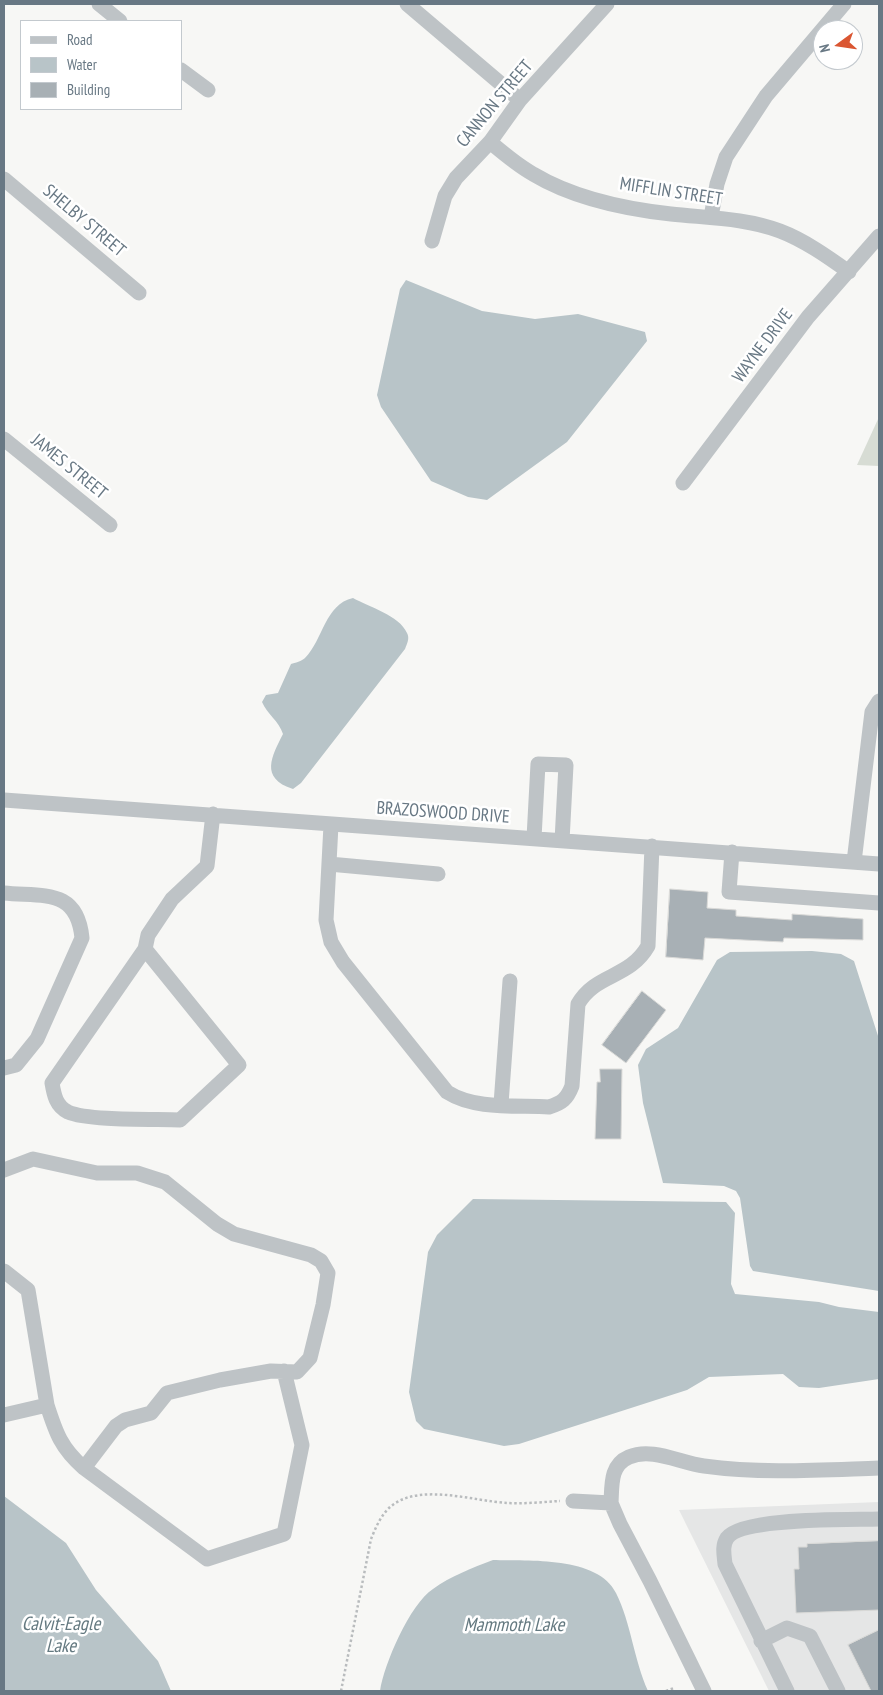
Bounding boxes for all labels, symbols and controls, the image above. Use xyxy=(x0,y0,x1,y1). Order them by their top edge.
legend xyxy=(20,20,182,110)
north arrow xyxy=(813,20,863,70)
text: Road xyxy=(67,30,93,49)
text: N xyxy=(815,43,834,54)
text: Water xyxy=(67,55,97,74)
street label: CANNON STREET xyxy=(452,56,538,152)
text: Building xyxy=(67,80,110,99)
street label: MIFFLIN STREET xyxy=(618,173,724,211)
street label: SHELBY STREET xyxy=(38,180,130,262)
street label: WAYNE DRIVE xyxy=(728,305,798,387)
street label: JAMES STREET xyxy=(27,430,111,504)
street label: BRAZOSWOOD DRIVE xyxy=(376,798,510,828)
water label: Calvit-Eagle Lake xyxy=(22,1614,100,1658)
water label: Mammoth Lake xyxy=(464,1615,564,1637)

